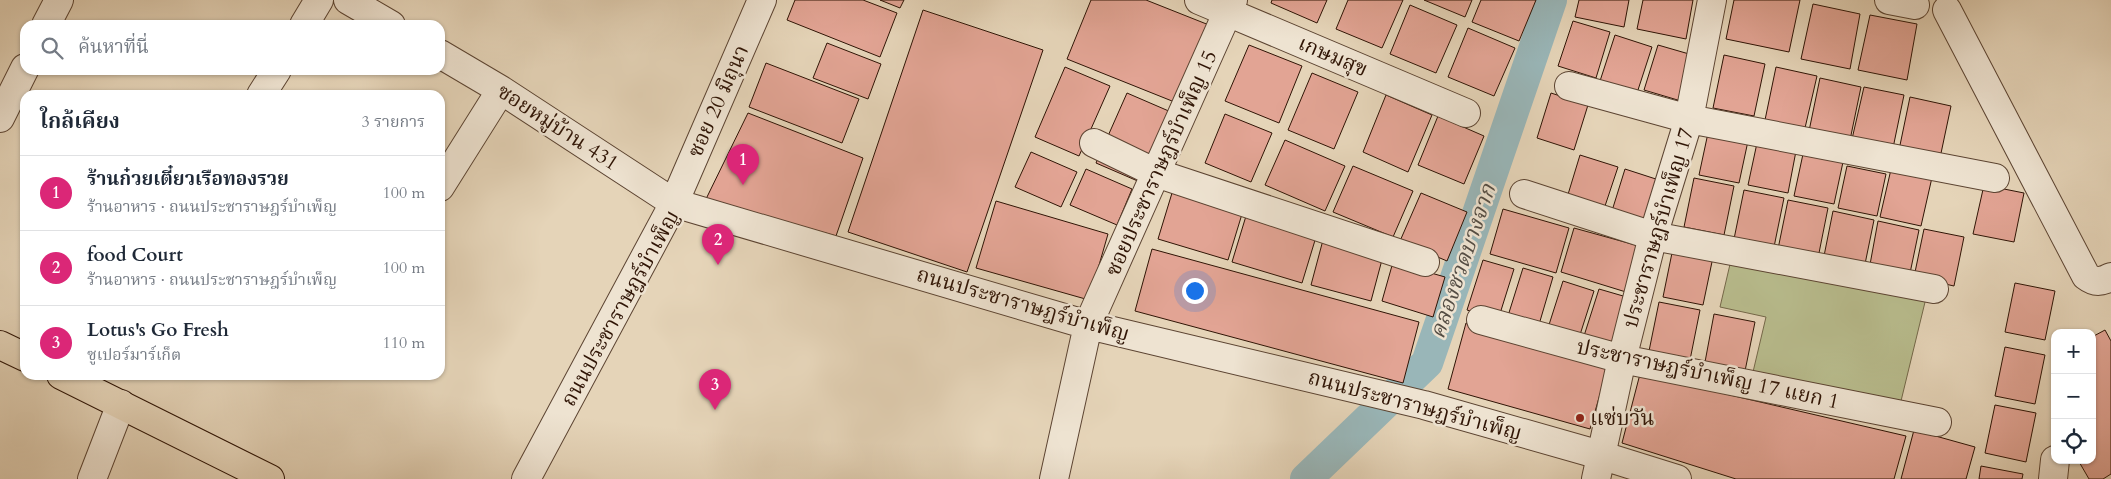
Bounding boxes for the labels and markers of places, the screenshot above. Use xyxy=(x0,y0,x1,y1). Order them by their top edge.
pin: 1 xyxy=(727,144,759,185)
pin: 2 xyxy=(702,224,734,265)
pin: 3 xyxy=(699,369,731,410)
place label: แซ่บวัน xyxy=(1590,404,1654,433)
marker: แซ่บวัน xyxy=(1574,412,1586,424)

